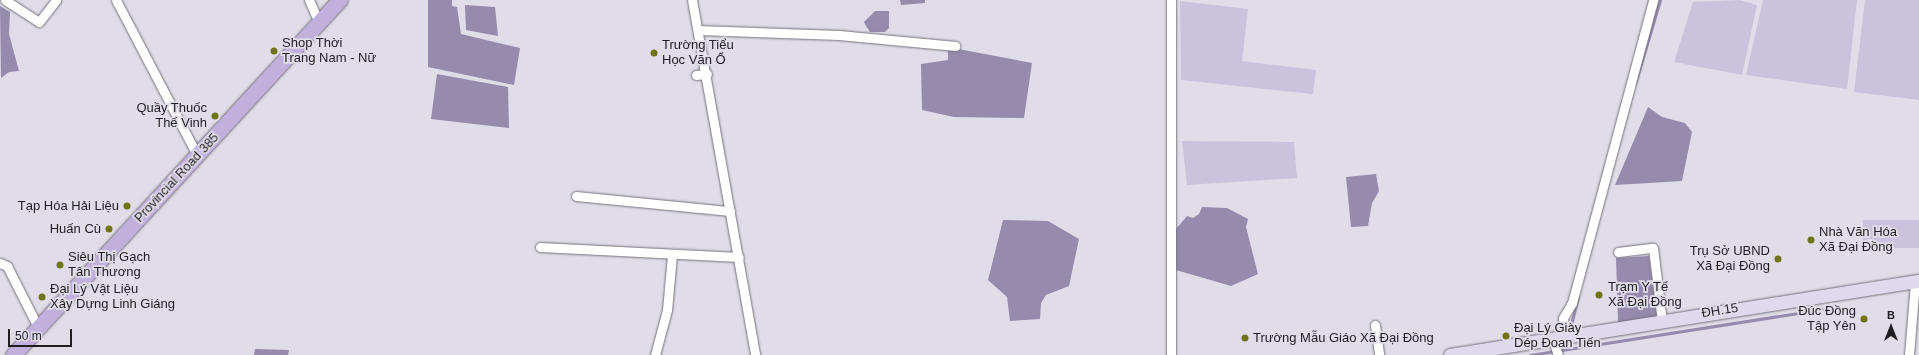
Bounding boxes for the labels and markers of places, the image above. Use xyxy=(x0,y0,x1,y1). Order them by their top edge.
place label: Shop Thời Trang Nam - Nữ xyxy=(282,36,376,67)
place label: Trường Tiểu Học Văn Ổ xyxy=(662,38,734,69)
marker: Shop Thời Trang Nam - Nữ xyxy=(269,46,279,56)
marker: Trường Tiểu Học Văn Ổ xyxy=(649,48,659,58)
place label: Quầy Thuốc Thế Vinh xyxy=(136,101,207,132)
marker: Quầy Thuốc Thế Vinh xyxy=(210,111,220,121)
place label: Tạp Hóa Hải Liệu xyxy=(18,198,119,214)
marker: Tạp Hóa Hải Liệu xyxy=(122,201,132,211)
place label: Huấn Cù xyxy=(50,221,101,237)
marker: Huấn Cù xyxy=(104,224,114,234)
place label: Nhà Văn Hóa Xã Đại Đồng xyxy=(1819,225,1897,256)
marker: Nhà Văn Hóa Xã Đại Đồng xyxy=(1806,235,1816,245)
place label: Trụ Sở UBND Xã Đại Đồng xyxy=(1690,244,1770,275)
place label: Siêu Thị Gạch Tân Thương xyxy=(68,250,150,281)
marker: Trụ Sở UBND Xã Đại Đồng xyxy=(1773,254,1783,264)
marker: Siêu Thị Gạch Tân Thương xyxy=(55,260,65,270)
place label: Trạm Y Tế Xã Đại Đồng xyxy=(1608,280,1682,311)
place label: Đại Lý Vật Liệu Xây Dựng Linh Giáng xyxy=(50,282,175,313)
marker: Trạm Y Tế Xã Đại Đồng xyxy=(1593,289,1605,301)
marker: Đại Lý Vật Liệu Xây Dựng Linh Giáng xyxy=(37,292,47,302)
place label: Đúc Đồng Tập Yên xyxy=(1798,304,1856,335)
marker: Đúc Đồng Tập Yên xyxy=(1859,314,1869,324)
place label: Đại Lý Giày Dép Đoan Tiến xyxy=(1514,321,1601,352)
place label: Trường Mẫu Giáo Xã Đại Đồng xyxy=(1253,330,1434,346)
marker: Đại Lý Giày Dép Đoan Tiến xyxy=(1501,331,1511,341)
marker: Trường Mẫu Giáo Xã Đại Đồng xyxy=(1240,333,1250,343)

